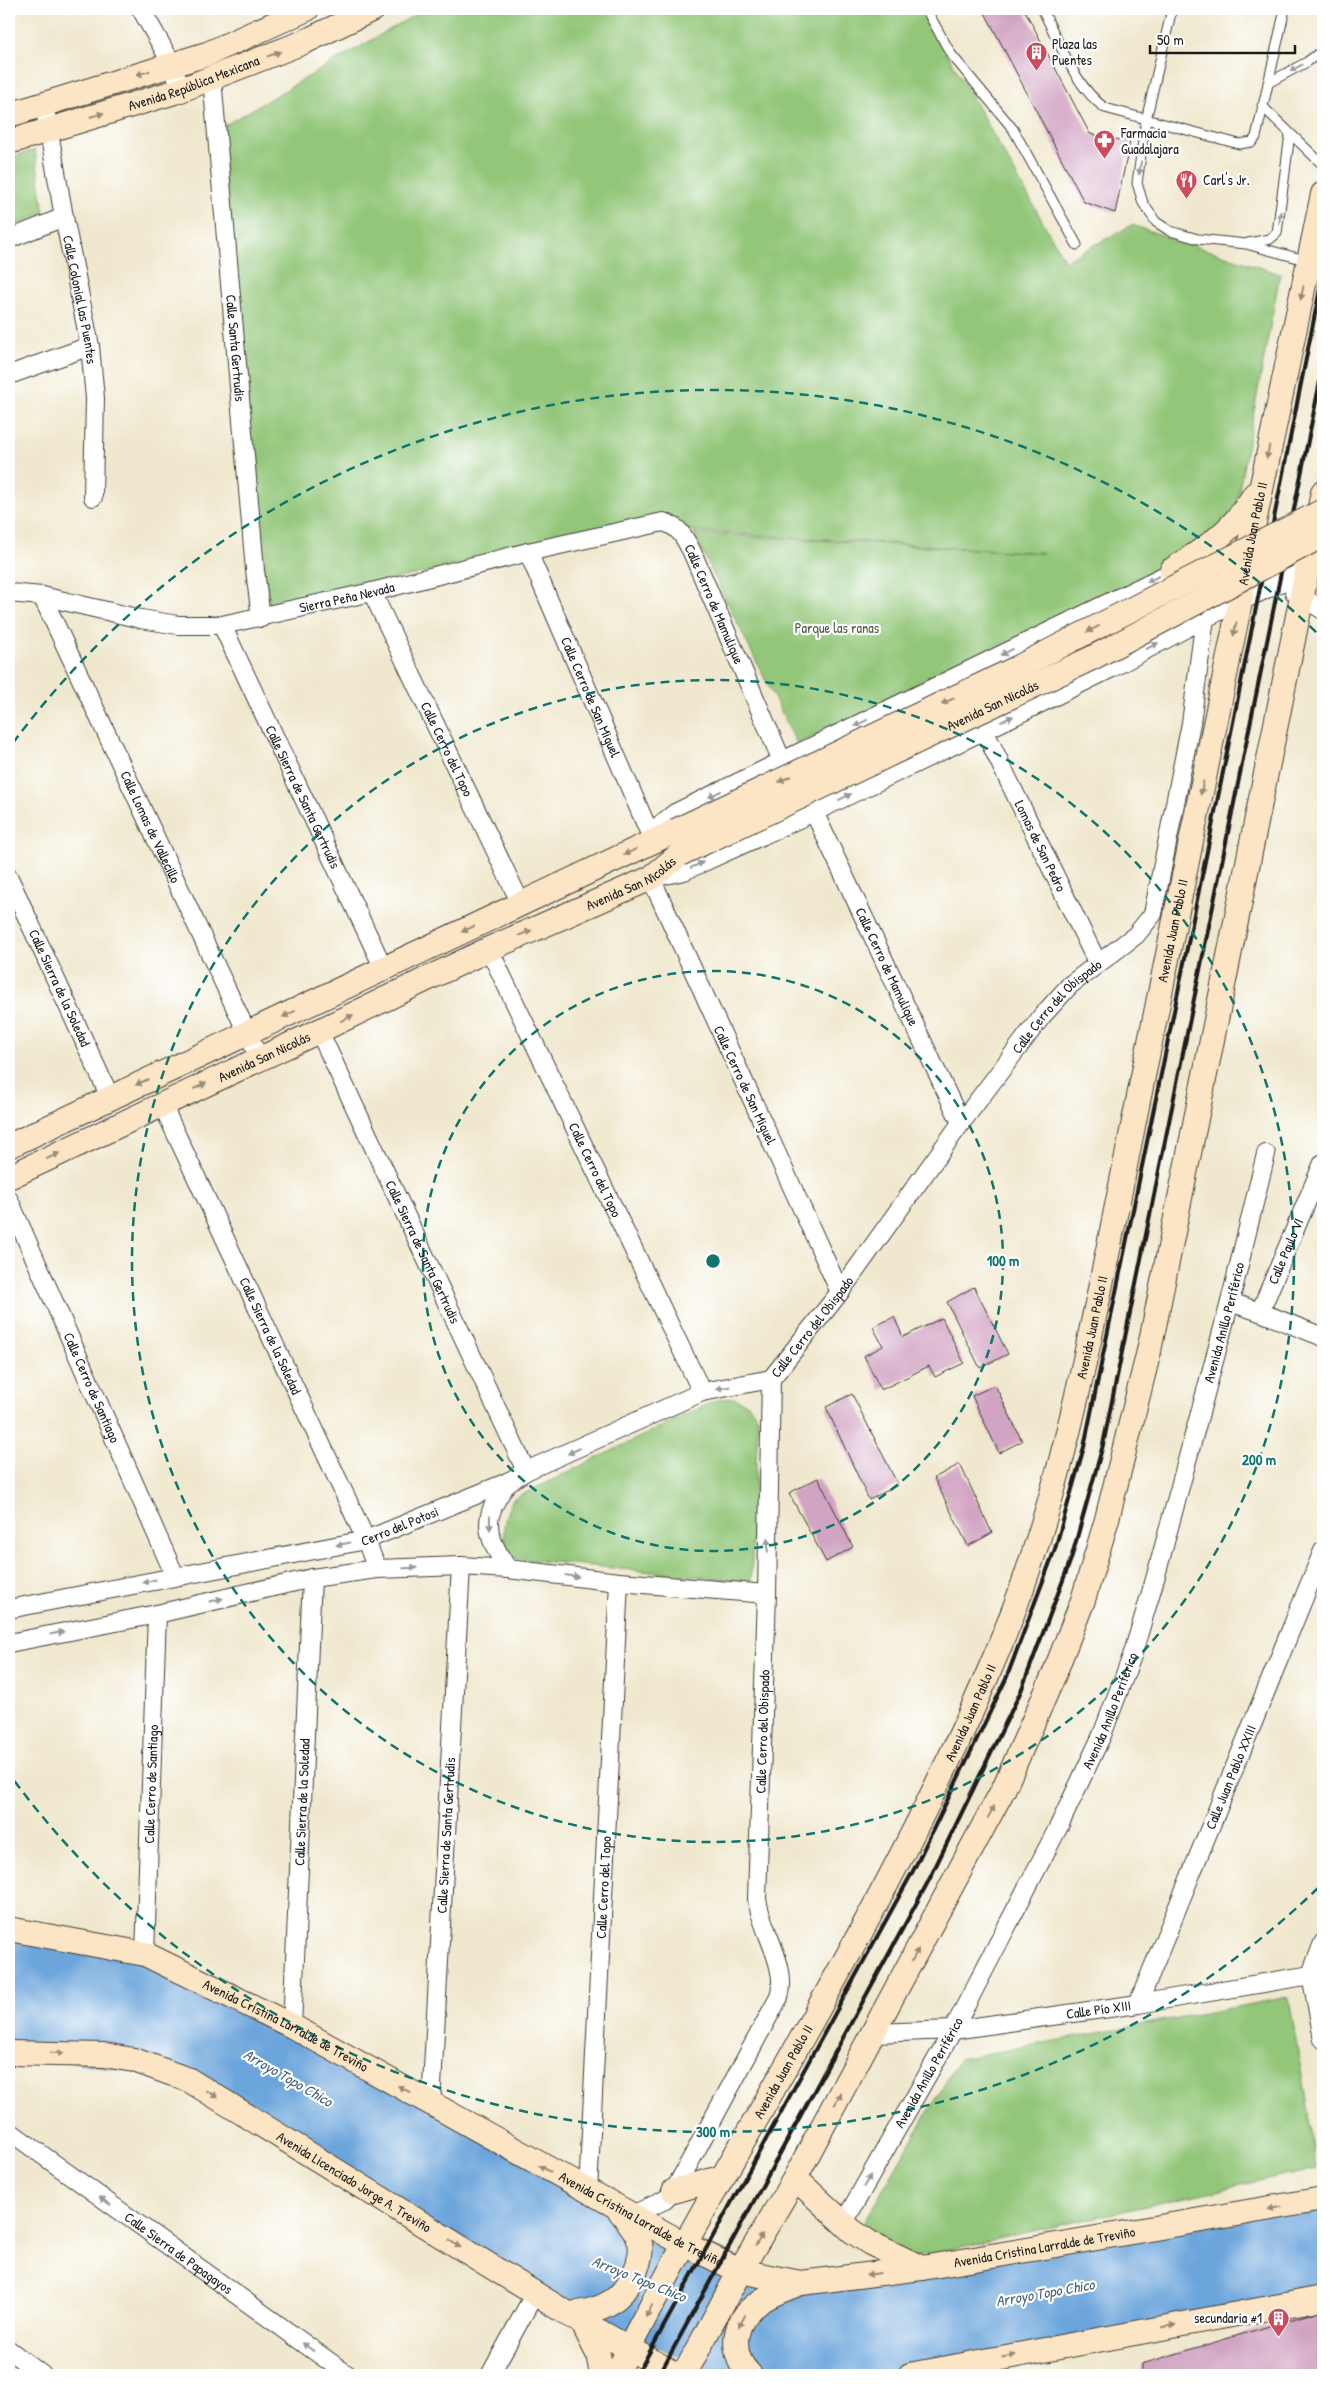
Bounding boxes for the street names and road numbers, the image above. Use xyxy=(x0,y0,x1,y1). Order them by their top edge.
street label: Avenida República Mexicana xyxy=(126,50,262,115)
street label: Calle Colonial las Puentes xyxy=(59,234,102,365)
street label: Calle Santa Gertrudis xyxy=(222,294,250,402)
street label: Avenida Juan Pablo II xyxy=(1233,480,1271,587)
street label: Calle Cerro de Mamulique xyxy=(680,540,749,667)
street label: Sierra Peña Nevada xyxy=(297,577,397,617)
street label: Calle Cerro de San Miguel xyxy=(557,634,626,760)
street label: Avenida San Nicolás xyxy=(943,675,1041,735)
street label: Calle Cerro del Topo xyxy=(417,698,478,800)
street label: Calle Sierra de Santa Gertrudis xyxy=(261,722,345,871)
street label: Calle Lomas de Vallecillo xyxy=(116,767,186,886)
street label: Lomas de San Pedro xyxy=(1011,797,1071,895)
street label: Avenida San Nicolás xyxy=(583,852,679,914)
street label: Avenida Juan Pablo II xyxy=(1152,877,1192,984)
street label: Calle Cerro de Mamulique xyxy=(851,904,924,1029)
street label: Calle Sierra de la Soledad xyxy=(25,926,96,1050)
street label: Calle Cerro del Obispado xyxy=(1007,954,1105,1057)
street label: Calle Cerro de San Miguel xyxy=(709,1022,781,1148)
street label: Avenida San Nicolás xyxy=(215,1027,313,1086)
street label: Calle Cerro del Topo xyxy=(565,1119,627,1220)
street label: Calle Sierra de Santa Gertrudis xyxy=(381,1177,465,1326)
street label: Calle Paulo VI xyxy=(1263,1215,1308,1287)
street label: Avenida Anillo Periférico xyxy=(1199,1260,1248,1385)
street label: Calle Cerro del Obispado xyxy=(766,1272,857,1381)
street label: Calle Sierra de la Soledad xyxy=(235,1274,307,1398)
street label: Avenida Juan Pablo II xyxy=(1071,1274,1112,1381)
street label: Calle Cerro de Santiago xyxy=(60,1329,125,1446)
street label: Cerro del Potosi xyxy=(359,1501,441,1550)
street label: Avenida Anillo Periférico xyxy=(1077,1650,1142,1772)
street label: Avenida Juan Pablo II xyxy=(940,1661,1000,1764)
street label: Calle Cerro del Obispado xyxy=(750,1669,774,1794)
street label: Calle Juan Pablo XXIII xyxy=(1200,1722,1260,1832)
street label: Calle Cerro de Santiago xyxy=(139,1724,163,1844)
street label: Calle Sierra de la Soledad xyxy=(289,1738,314,1866)
street label: Calle Sierra de Santa Gertrudis xyxy=(432,1757,459,1914)
street label: Calle Cerro del Topo xyxy=(591,1835,616,1939)
street label: Avenida Cristina Larralde de Treviño xyxy=(200,1974,372,2076)
street label: Calle Pío XIII xyxy=(1065,1995,1132,2023)
street label: Avenida Anillo Periférico xyxy=(890,2014,967,2131)
street label: Avenida Juan Pablo II xyxy=(749,2021,817,2122)
street label: Avenida Licenciado Jorge A. Treviño xyxy=(273,2127,436,2237)
street label: Avenida Cristina Larralde de Treviño xyxy=(556,2167,727,2271)
street label: Calle Sierra de Papagayos xyxy=(121,2207,237,2298)
street label: Avenida Cristina Larralde de Treviño xyxy=(952,2221,1137,2271)

